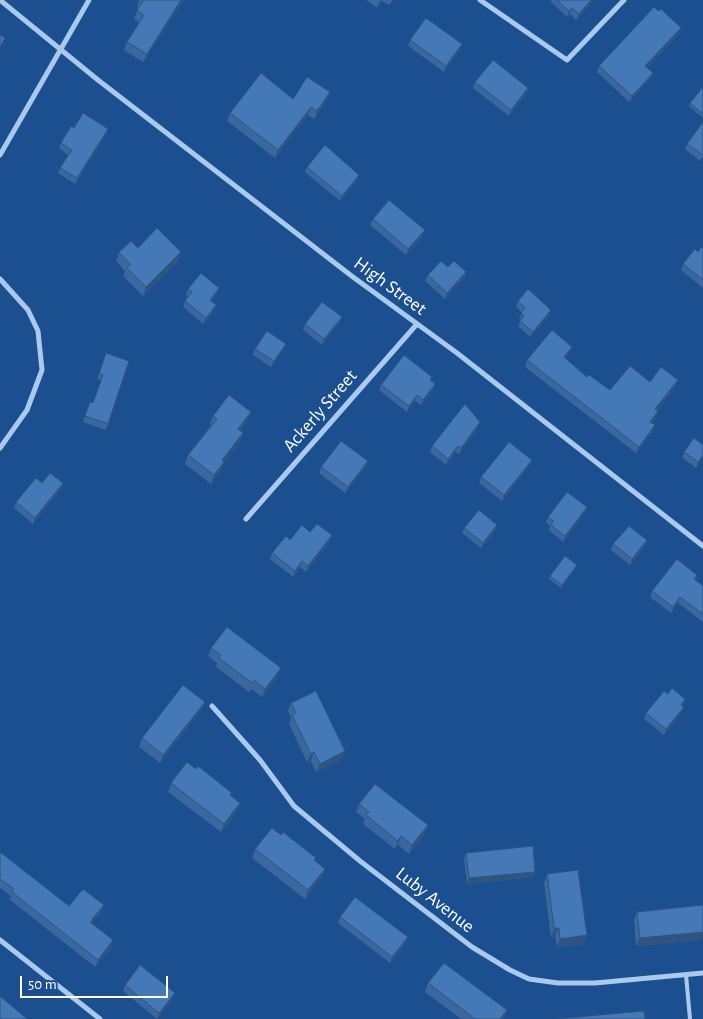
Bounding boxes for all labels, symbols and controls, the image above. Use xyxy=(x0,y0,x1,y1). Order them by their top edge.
street label: High Street xyxy=(349,252,431,320)
street label: Ackerly Street xyxy=(278,365,362,457)
street label: Luby Avenue xyxy=(391,862,479,938)
scale bar xyxy=(22,966,170,998)
text: 50 m xyxy=(28,977,57,992)

